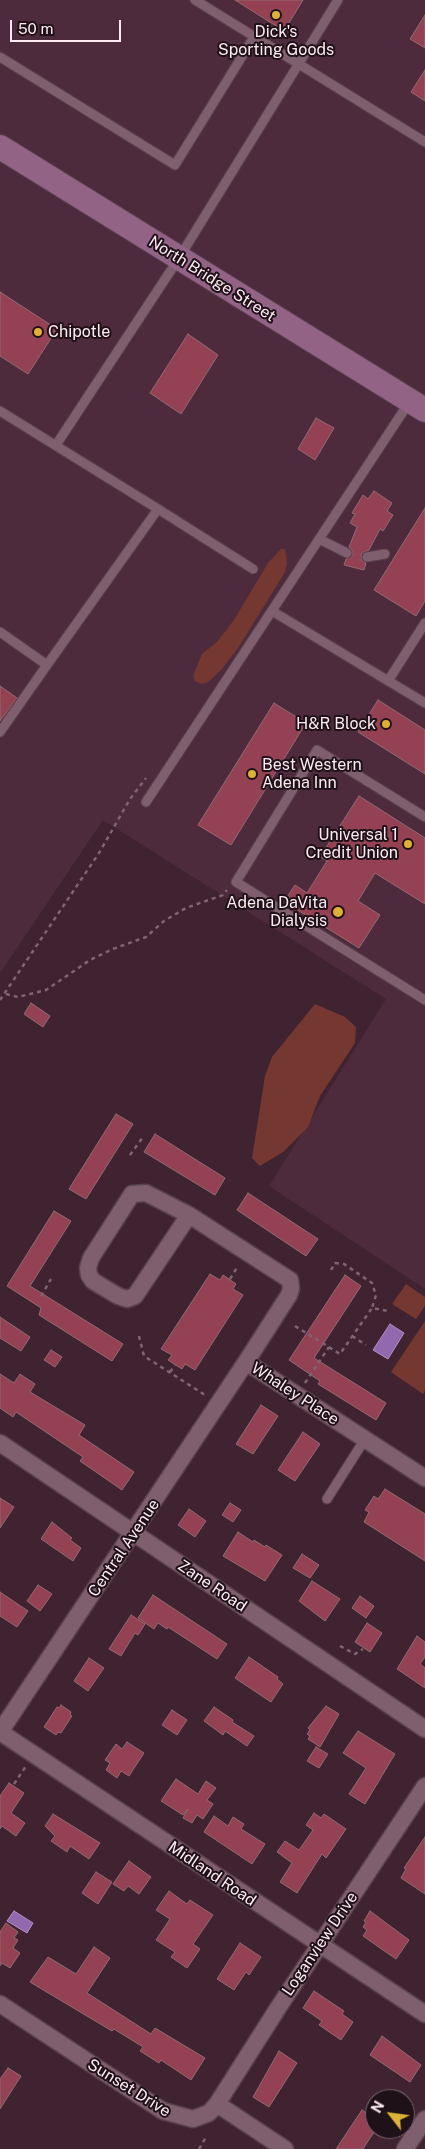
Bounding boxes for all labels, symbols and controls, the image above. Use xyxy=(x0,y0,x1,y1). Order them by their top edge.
marker: Dick's Sporting Goods xyxy=(270,9,282,21)
scale bar xyxy=(12,10,124,42)
text: 50 m xyxy=(18,20,53,37)
place label: Dick's Sporting Goods xyxy=(218,22,334,60)
street label: North Bridge Street xyxy=(145,232,279,326)
place label: Chipotle xyxy=(48,322,110,342)
marker: Chipotle xyxy=(32,326,44,338)
place label: H&R Block xyxy=(296,714,376,734)
marker: H&R Block xyxy=(380,718,392,730)
place label: Best Western Adena Inn xyxy=(262,755,362,793)
marker: Best Western Adena Inn xyxy=(246,768,258,780)
place label: Universal 1 Credit Union xyxy=(305,825,398,863)
marker: Universal 1 Credit Union xyxy=(402,838,414,850)
place label: Adena DaVita Dialysis xyxy=(226,893,327,931)
marker: Adena DaVita Dialysis xyxy=(331,905,345,919)
street label: Whaley Place xyxy=(248,1359,342,1429)
street label: Central Avenue xyxy=(84,1496,164,1600)
street label: Zane Road xyxy=(174,1556,250,1616)
street label: Midland Road xyxy=(164,1838,260,1910)
street label: Loganview Drive xyxy=(278,1888,362,2000)
street label: Sunset Drive xyxy=(84,2055,174,2121)
north arrow xyxy=(365,2089,415,2139)
text: N xyxy=(368,2098,388,2116)

